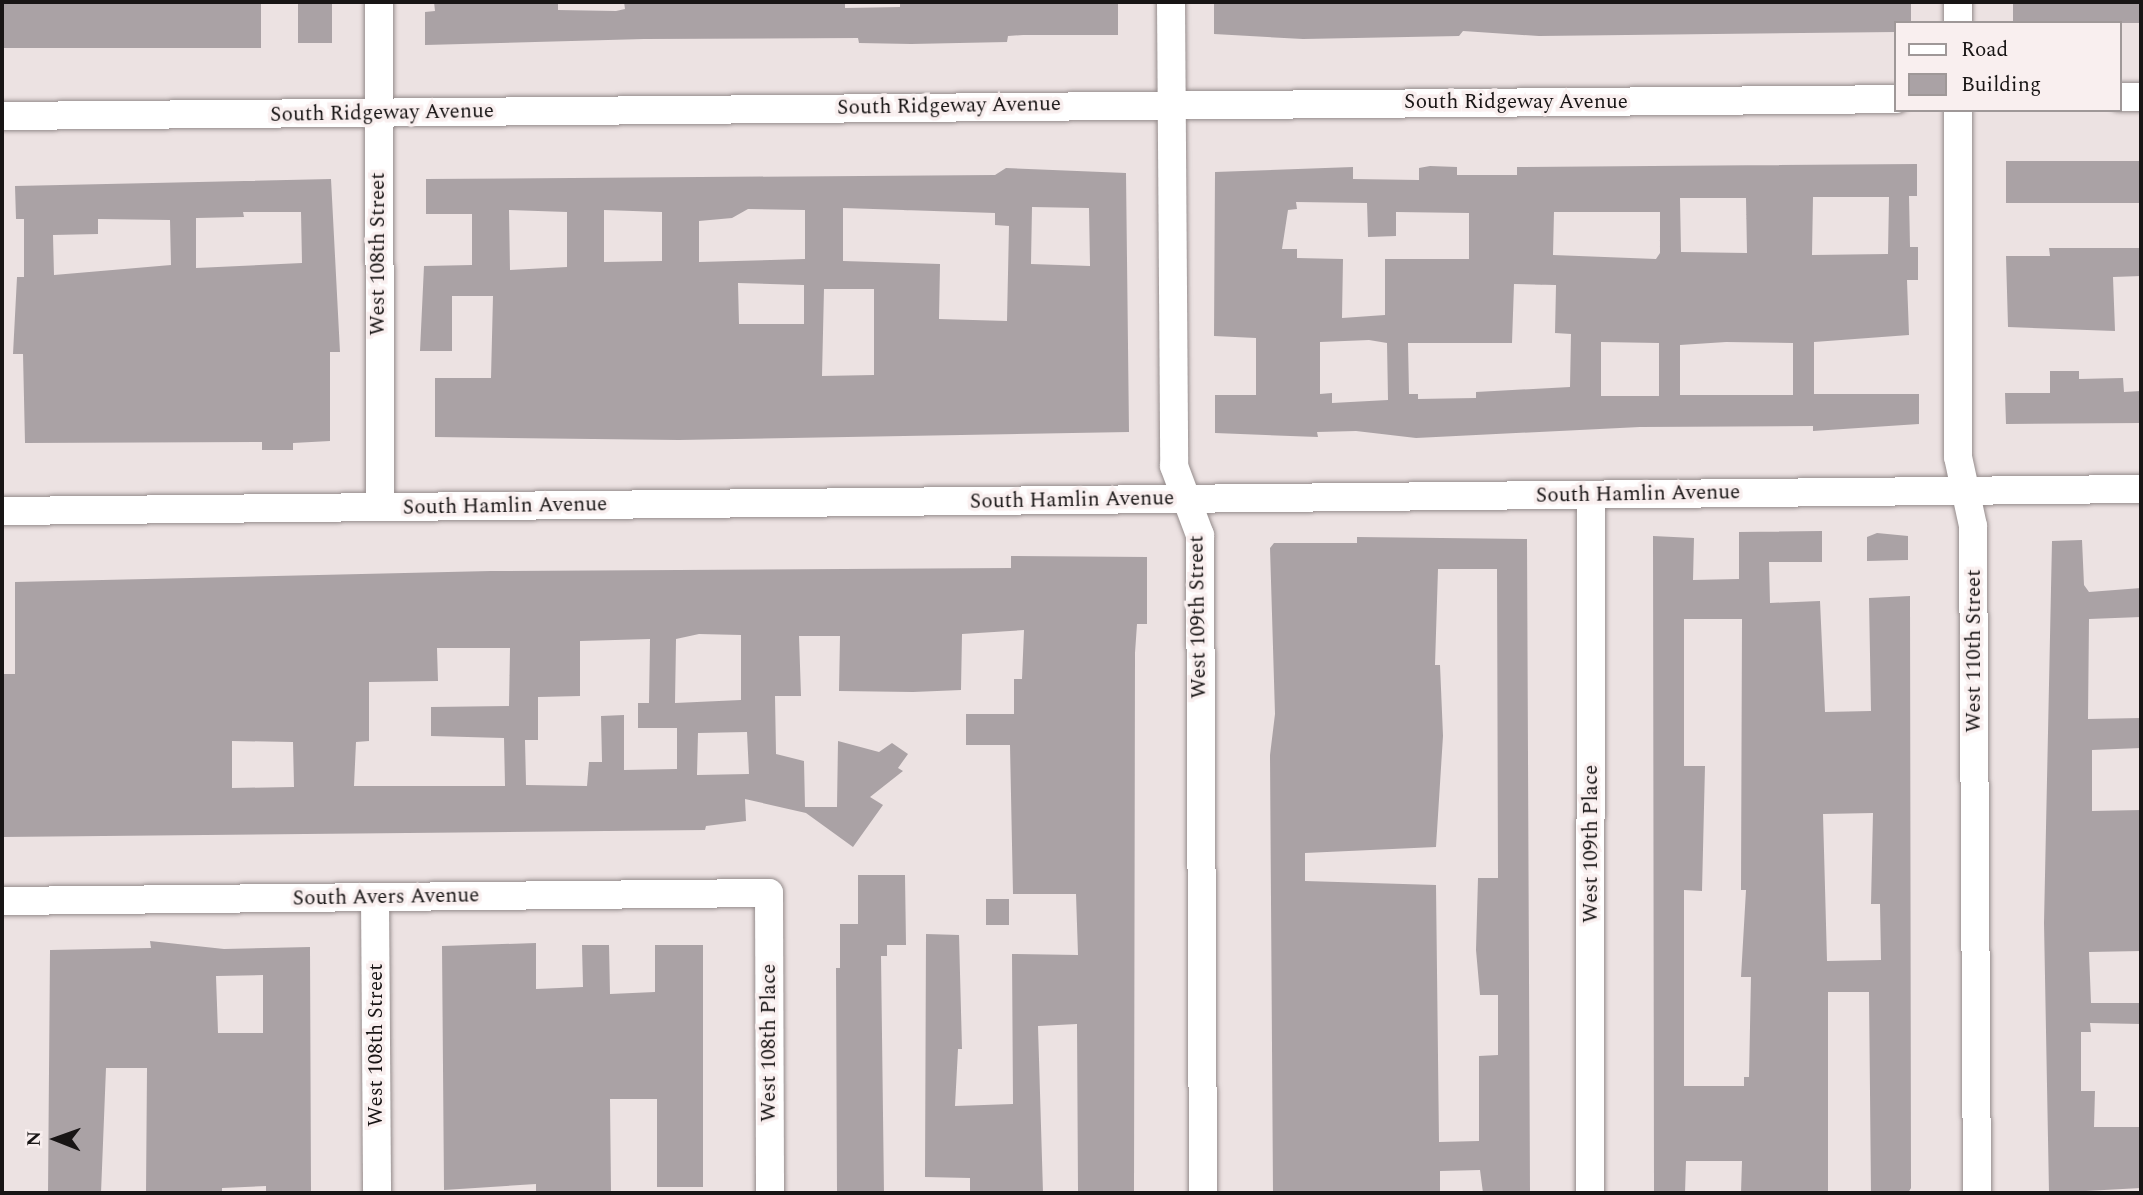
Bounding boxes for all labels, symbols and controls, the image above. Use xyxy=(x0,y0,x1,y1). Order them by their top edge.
legend xyxy=(1895,21,2122,112)
text: Road xyxy=(1961,34,2008,66)
text: Building xyxy=(1961,69,2041,101)
street label: South Ridgeway Avenue xyxy=(1404,89,1628,115)
street label: South Ridgeway Avenue xyxy=(837,91,1061,121)
street label: South Ridgeway Avenue xyxy=(270,98,494,128)
street label: West 108th Street xyxy=(365,172,391,336)
street label: South Hamlin Avenue xyxy=(1536,480,1740,508)
street label: South Hamlin Avenue xyxy=(970,486,1174,514)
street label: South Hamlin Avenue xyxy=(403,492,607,520)
street label: West 109th Street xyxy=(1184,535,1212,699)
street label: West 110th Street xyxy=(1961,569,1987,733)
street label: West 109th Place xyxy=(1578,765,1604,923)
street label: South Avers Avenue xyxy=(292,883,480,911)
street label: West 108th Street xyxy=(363,963,389,1127)
street label: West 108th Place xyxy=(756,964,782,1122)
north arrow xyxy=(21,1104,91,1174)
text: N xyxy=(20,1131,49,1147)

